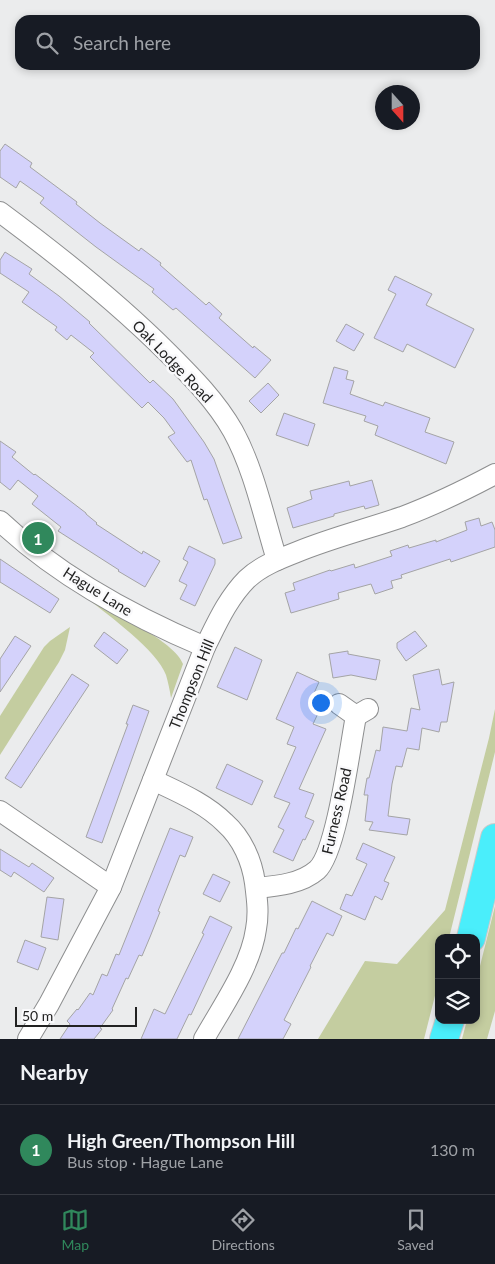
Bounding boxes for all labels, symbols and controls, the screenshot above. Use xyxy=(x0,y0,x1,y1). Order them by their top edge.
search box xyxy=(15,15,480,70)
icon: search xyxy=(33,29,61,57)
text: Search here xyxy=(73,31,171,54)
north arrow xyxy=(375,85,420,130)
street label: Oak Lodge Road xyxy=(129,316,217,406)
pin: 1 xyxy=(22,519,54,557)
street label: Hague Lane xyxy=(60,563,136,619)
street label: Thompson Hill xyxy=(165,636,217,732)
your location xyxy=(308,690,334,716)
street label: Furness Road xyxy=(317,766,355,856)
map controls xyxy=(435,934,480,1024)
button: locate xyxy=(435,934,480,979)
button: layers xyxy=(435,979,480,1024)
scale bar xyxy=(15,1004,138,1027)
text: 50 m xyxy=(22,1007,53,1024)
text: Nearby xyxy=(20,1059,88,1084)
text: High Green/Thompson Hill xyxy=(67,1129,295,1152)
text: 1 xyxy=(31,1140,41,1159)
text: 130 m xyxy=(430,1140,475,1159)
text: Bus stop · Hague Lane xyxy=(67,1152,223,1171)
tab: Map xyxy=(61,1206,89,1253)
tab: Directions xyxy=(212,1206,275,1253)
tab: Saved xyxy=(397,1206,434,1253)

